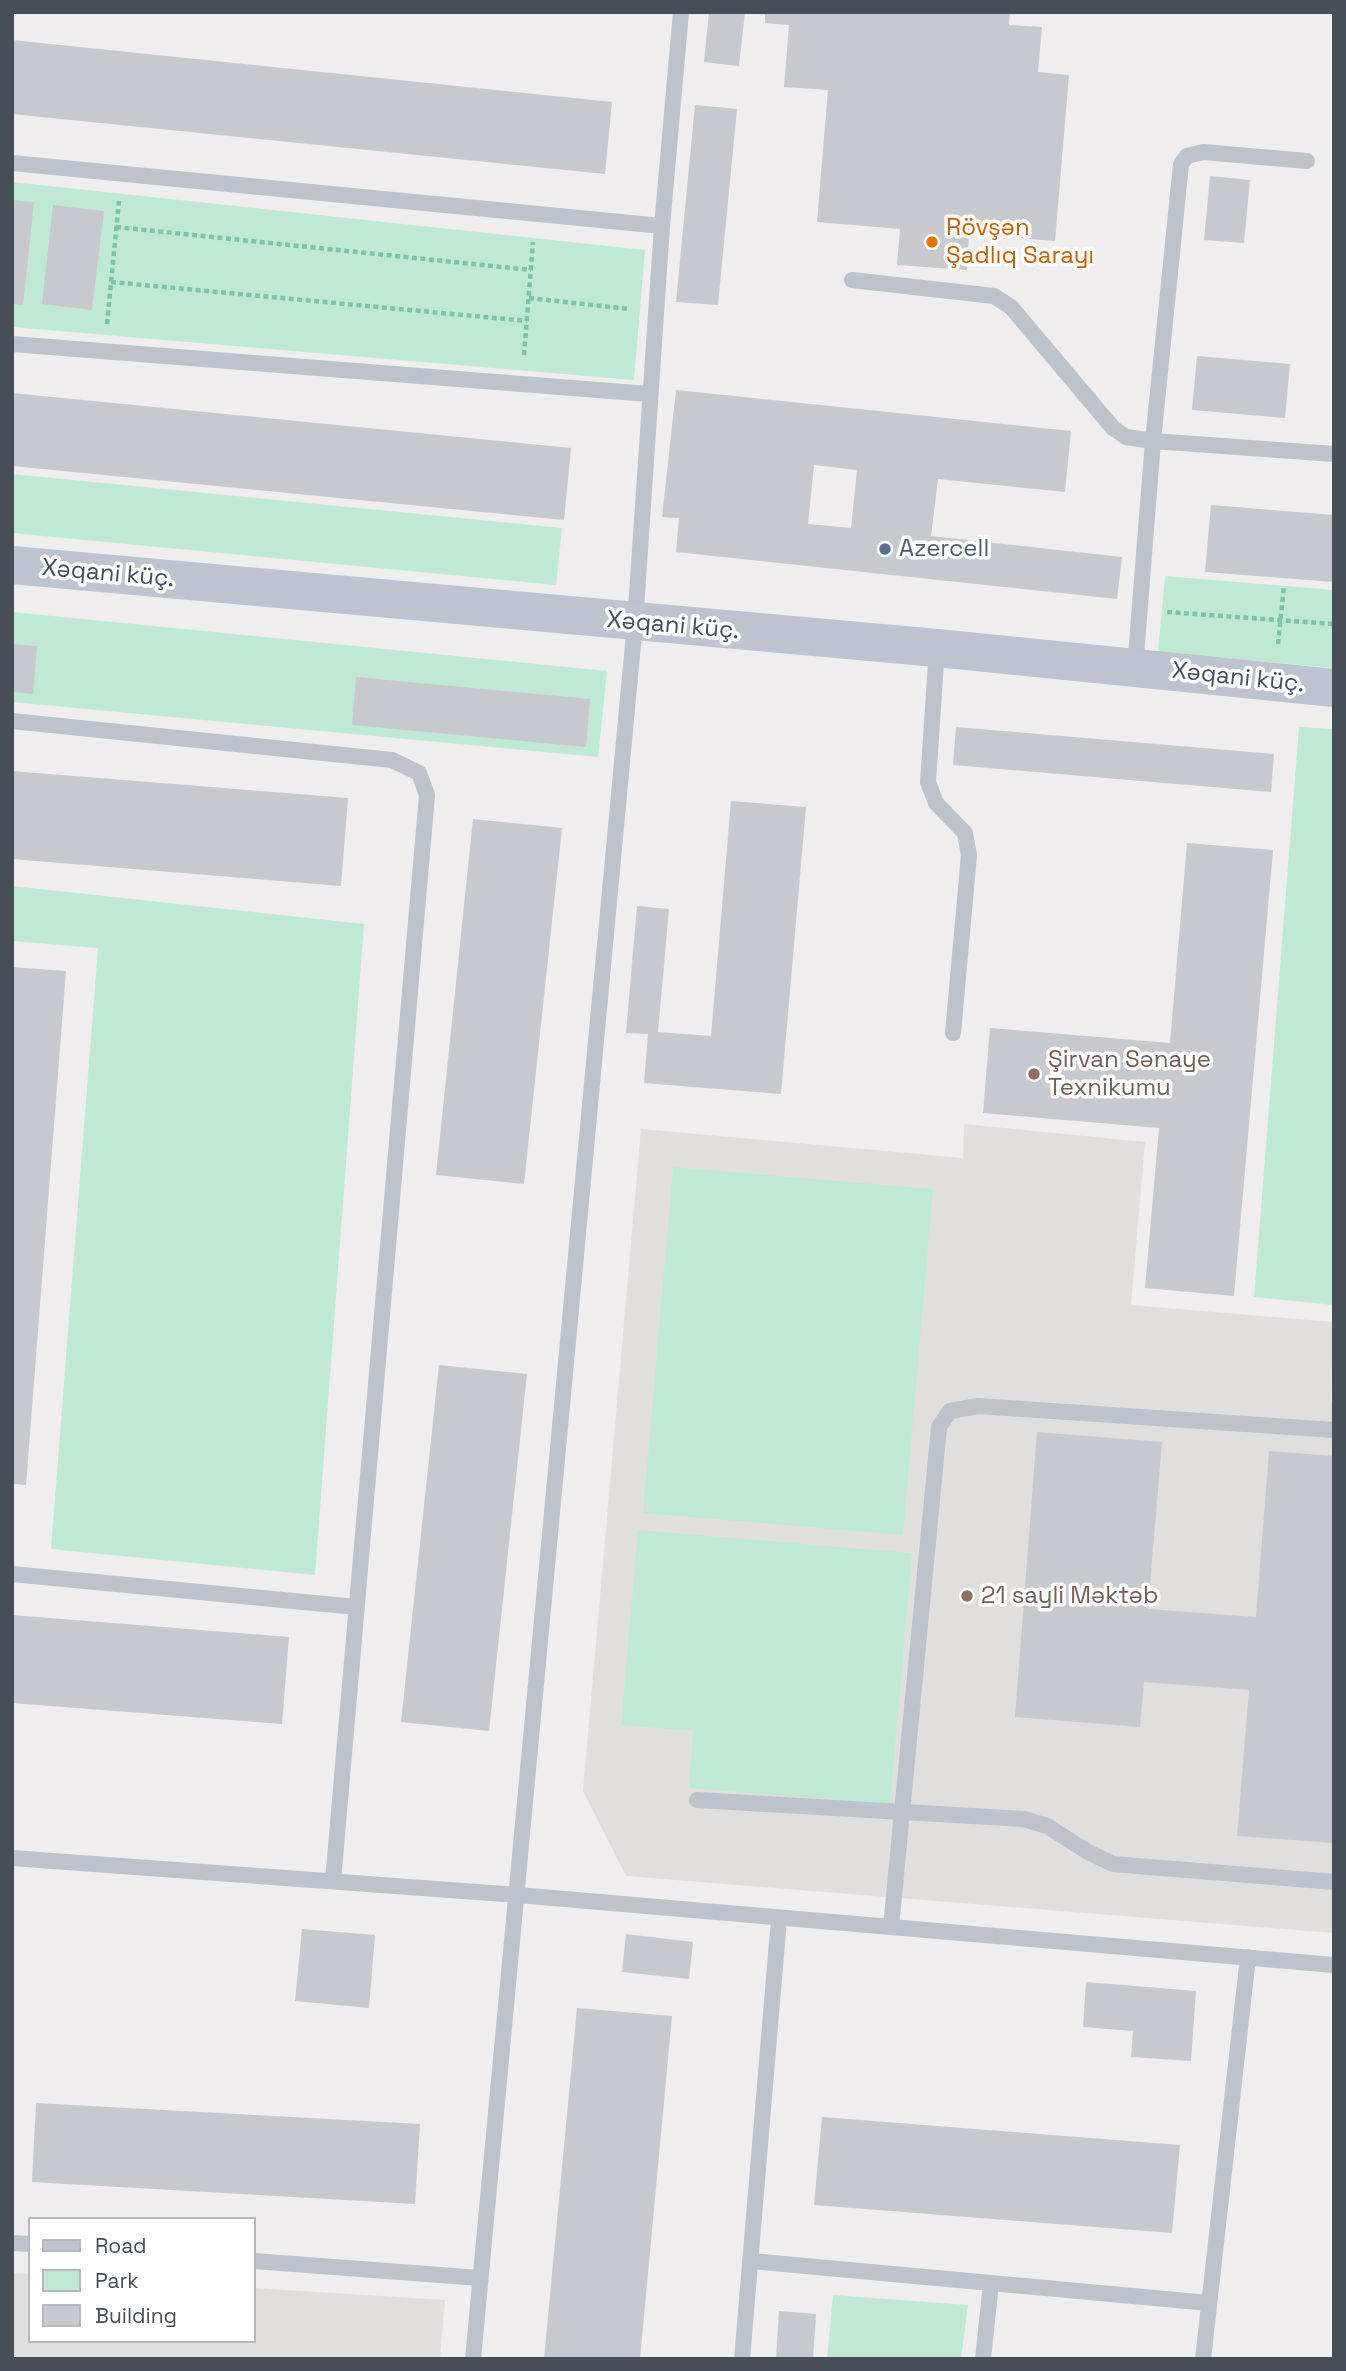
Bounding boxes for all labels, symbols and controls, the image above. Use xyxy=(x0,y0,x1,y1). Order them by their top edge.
place label: Rövşən Şadlıq Sarayı xyxy=(946,214,1094,270)
marker: Rövşən Şadlıq Sarayı xyxy=(924,234,940,250)
place label: Azercell xyxy=(899,535,989,563)
marker: Azercell xyxy=(877,541,893,557)
street label: Xəqani küç. xyxy=(41,554,175,594)
street label: Xəqani küç. xyxy=(606,606,740,646)
street label: Xəqani küç. xyxy=(1170,657,1306,699)
place label: Şirvan Sənaye Texnikumu xyxy=(1048,1046,1211,1102)
marker: Şirvan Sənaye Texnikumu xyxy=(1026,1066,1042,1082)
place label: 21 sayli Məktəb xyxy=(981,1582,1158,1610)
marker: 21 sayli Məktəb xyxy=(959,1588,975,1604)
legend xyxy=(28,2217,256,2343)
text: Road xyxy=(95,2232,147,2259)
text: Park xyxy=(95,2267,139,2294)
text: Building xyxy=(95,2302,177,2329)

